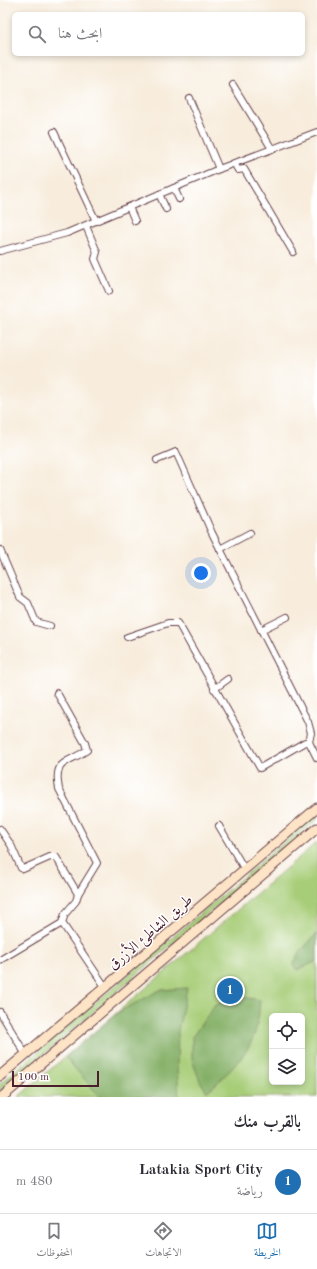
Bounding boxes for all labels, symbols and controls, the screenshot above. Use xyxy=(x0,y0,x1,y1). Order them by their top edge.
search box xyxy=(12,12,305,56)
icon: search xyxy=(26,23,48,45)
text: ابحث هنا xyxy=(58,27,102,42)
your location xyxy=(191,563,211,583)
street label: طريق الشاطئ الأزرق xyxy=(103,889,197,975)
pin: 1 xyxy=(217,976,243,1006)
map controls xyxy=(269,1013,305,1085)
button: locate xyxy=(269,1013,305,1049)
button: layers xyxy=(269,1049,305,1085)
scale bar xyxy=(12,1069,99,1088)
text: 100 m xyxy=(18,1072,49,1083)
text: بالقرب منك xyxy=(233,1114,301,1131)
text: Latakia Sport City xyxy=(139,1163,263,1178)
text: 480 m xyxy=(16,1175,53,1188)
text: 1 xyxy=(284,1175,292,1188)
text: رياضة xyxy=(237,1185,263,1198)
tab: المحفوظات xyxy=(36,1220,72,1263)
tab: الاتجاهات xyxy=(145,1220,182,1263)
tab: الخريطة xyxy=(254,1220,281,1263)

